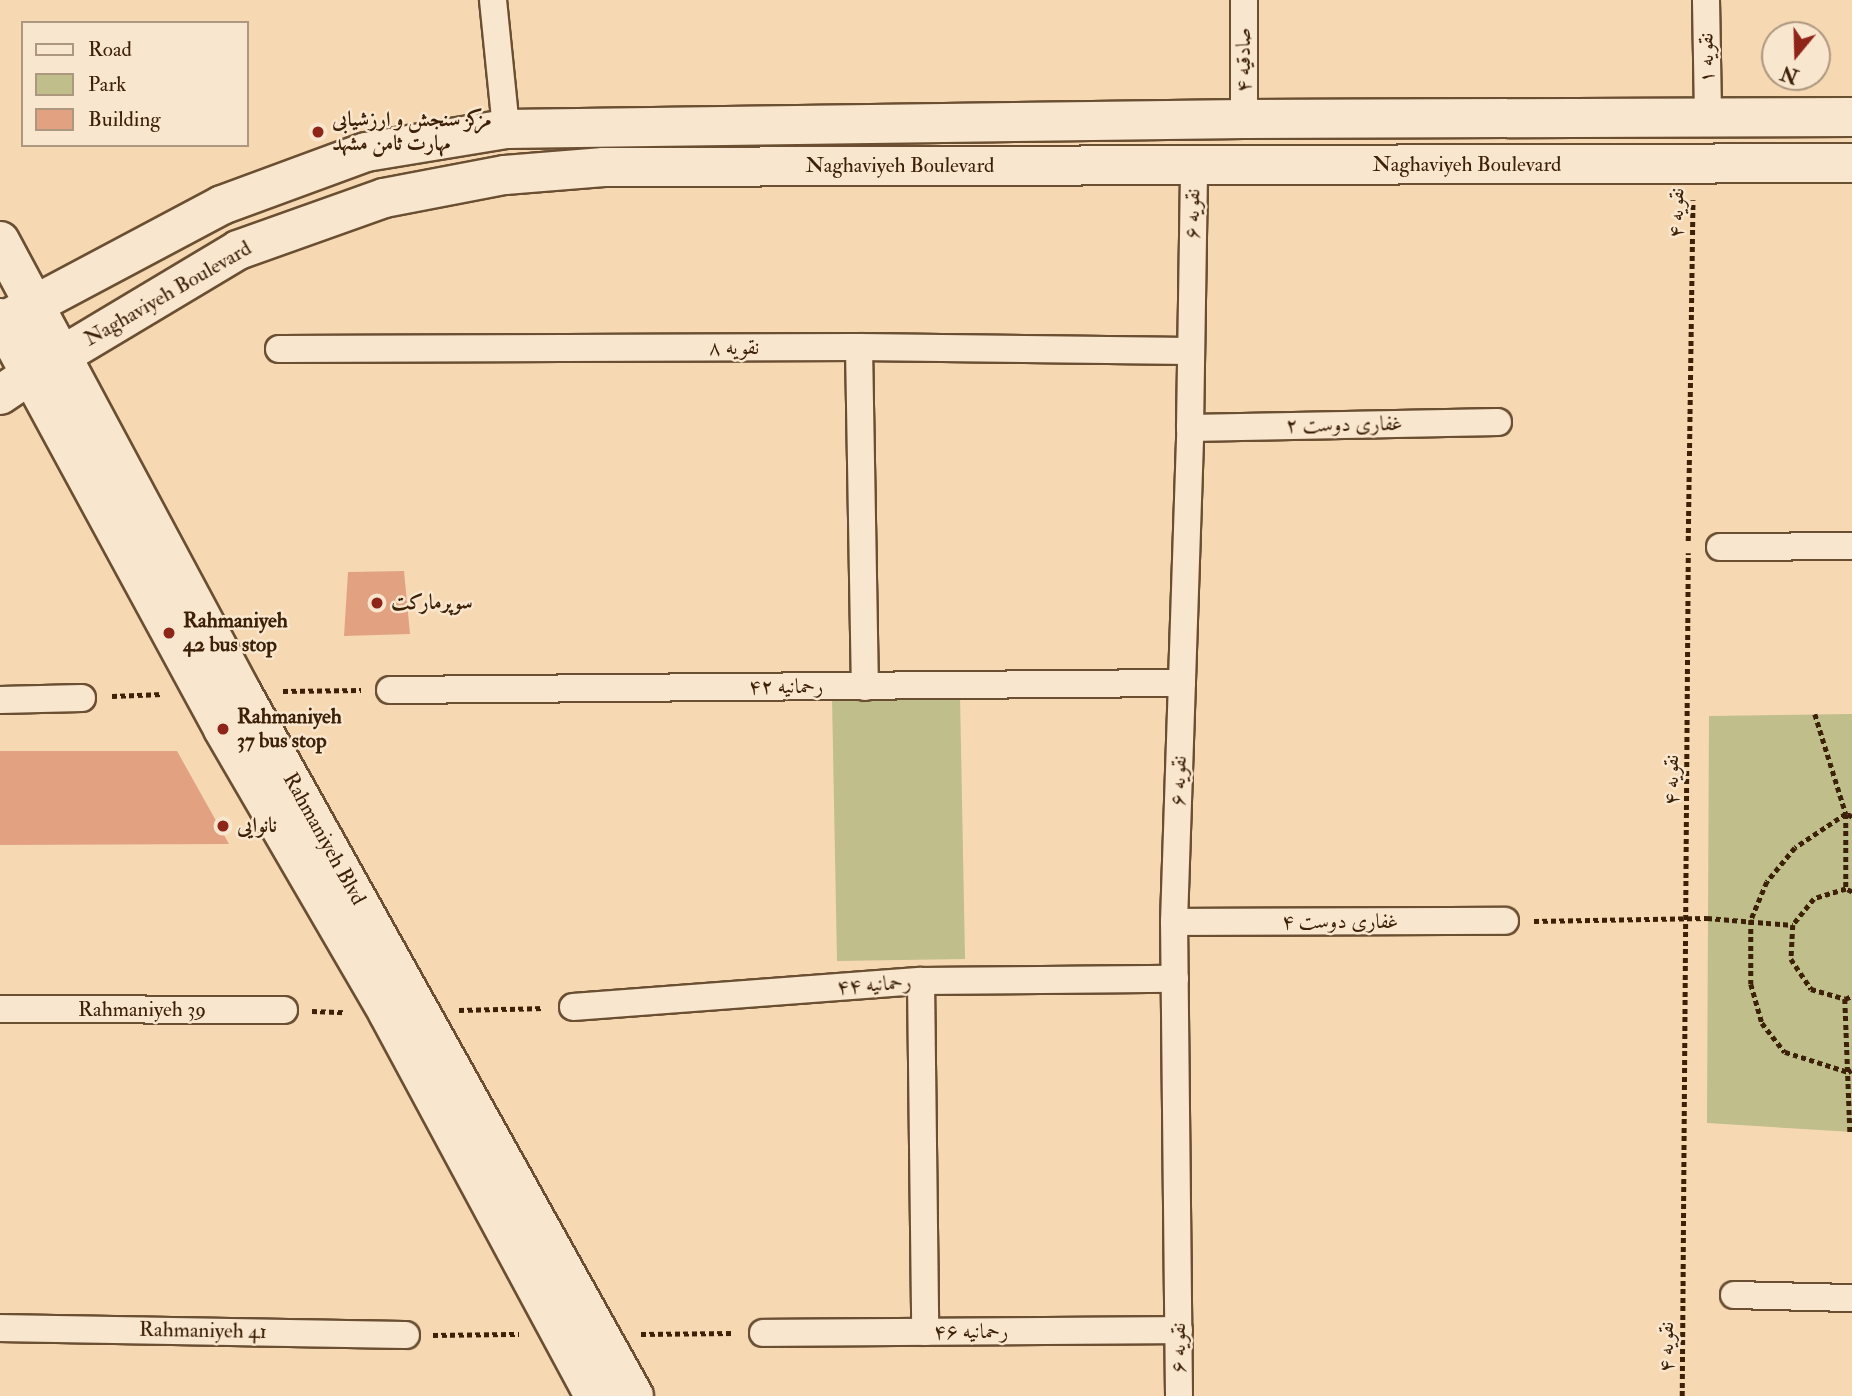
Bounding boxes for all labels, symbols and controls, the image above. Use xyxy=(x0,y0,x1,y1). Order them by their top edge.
legend xyxy=(21,21,248,147)
north arrow xyxy=(1761,21,1831,91)
street label: صادقیه ۴ xyxy=(1231,28,1257,92)
street label: نقویه ۱ xyxy=(1694,33,1720,83)
text: Road xyxy=(88,36,132,63)
text: N xyxy=(1778,60,1802,88)
text: Park xyxy=(88,71,126,98)
text: Building xyxy=(88,106,161,133)
place label: مزکز سنجش و ارزشیابی مهارت ثامن مشهد xyxy=(332,107,491,157)
marker: مزکز سنجش و ارزشیابی مهارت ثامن مشهد xyxy=(310,124,326,140)
street label: Naghaviyeh Boulevard xyxy=(1373,152,1561,178)
street label: Naghaviyeh Boulevard xyxy=(806,153,994,179)
street label: نقویه ۴ xyxy=(1664,188,1690,238)
street label: نقویه ۶ xyxy=(1180,189,1206,239)
street label: Naghaviyeh Boulevard xyxy=(80,236,256,352)
street label: نقویه ۸ xyxy=(709,335,759,361)
street label: غفاری دوست ۲ xyxy=(1285,411,1403,439)
place label: سوپرمارکت xyxy=(391,590,473,616)
marker: سوپرمارکت xyxy=(369,595,385,611)
place label: Rahmaniyeh 42 bus stop xyxy=(183,608,288,658)
marker: Rahmaniyeh 42 bus stop xyxy=(161,625,177,641)
street label: رحمانیه ۴۲ xyxy=(749,674,823,700)
place label: Rahmaniyeh 37 bus stop xyxy=(237,704,342,754)
marker: Rahmaniyeh 37 bus stop xyxy=(215,721,231,737)
street label: نقویه ۶ xyxy=(1166,755,1192,807)
street label: نقویه ۴ xyxy=(1659,755,1685,805)
street label: Rahmaniyeh Blvd xyxy=(277,768,371,910)
place label: نانوایی xyxy=(237,813,277,839)
marker: نانوایی xyxy=(215,818,231,834)
street label: غفاری دوست ۴ xyxy=(1282,909,1398,935)
street label: رحمانیه ۴۴ xyxy=(836,970,912,1000)
street label: Rahmaniyeh 39 xyxy=(78,997,206,1023)
street label: Rahmaniyeh 41 xyxy=(139,1317,267,1345)
street label: رحمانیه ۴۶ xyxy=(934,1319,1008,1345)
street label: نقویه ۴ xyxy=(1654,1322,1680,1372)
street label: نقویه ۶ xyxy=(1166,1323,1192,1373)

